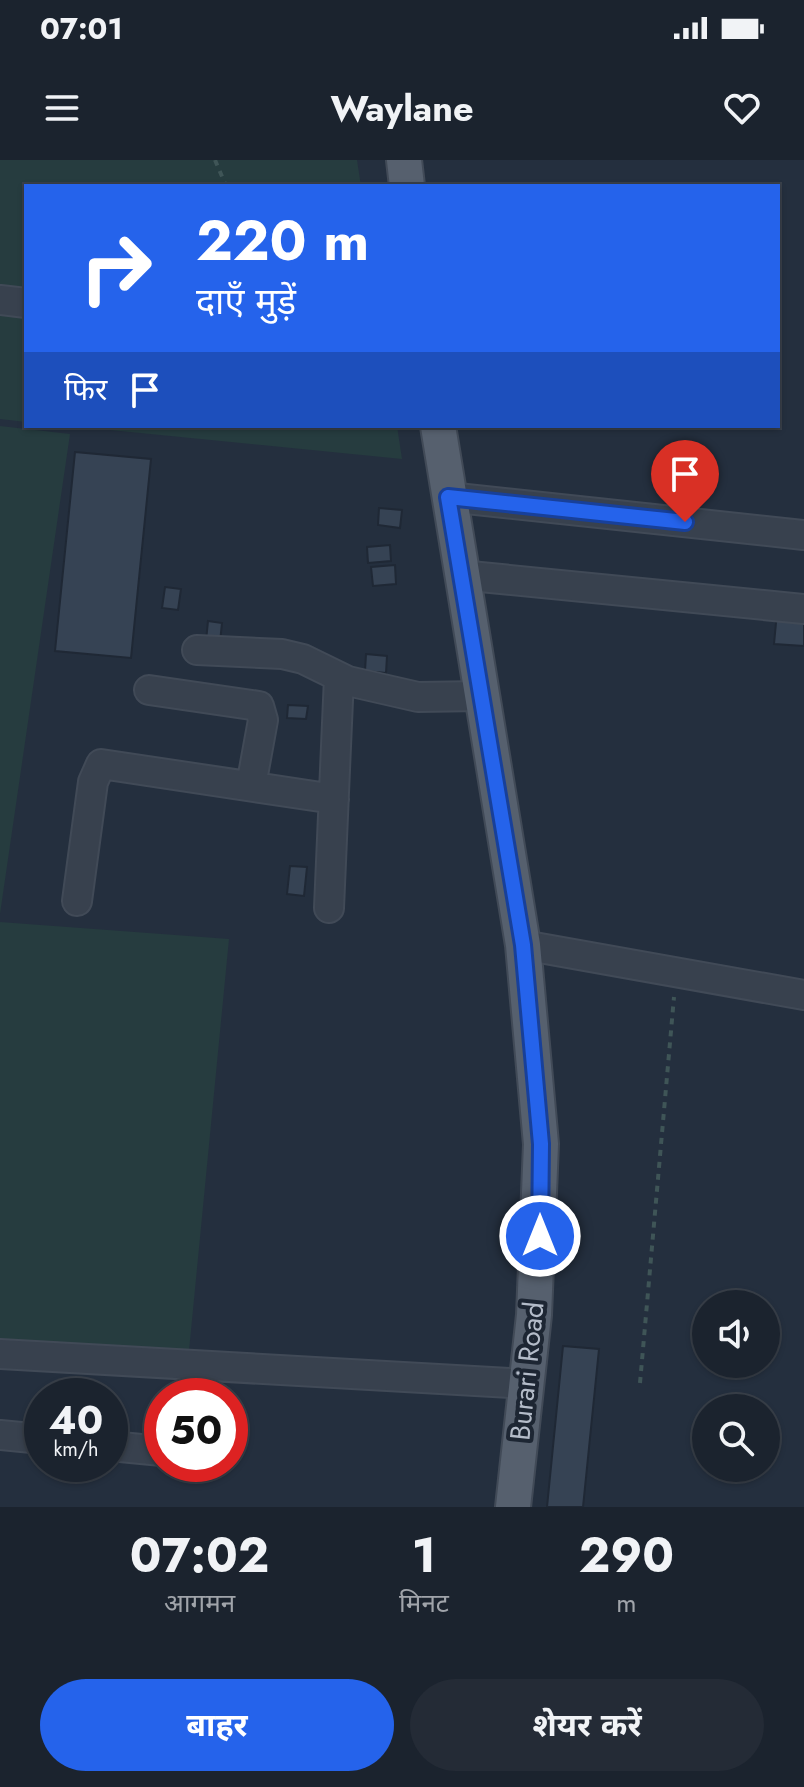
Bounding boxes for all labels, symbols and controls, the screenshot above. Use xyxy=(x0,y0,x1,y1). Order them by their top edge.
text: 07:01 xyxy=(40,7,123,50)
text: Waylane xyxy=(330,82,474,134)
icon: menu xyxy=(40,86,84,130)
icon: heart xyxy=(720,86,764,130)
text: 220 m xyxy=(196,200,369,281)
icon: right xyxy=(64,216,168,320)
text: दाएँ मुड़ें xyxy=(196,275,296,327)
text: फिर xyxy=(64,368,107,411)
icon: arrive xyxy=(123,368,167,412)
pin xyxy=(651,440,719,522)
icon: arrive xyxy=(663,452,707,496)
position arrow xyxy=(498,1194,582,1278)
map controls xyxy=(692,1290,780,1482)
button: sound xyxy=(692,1290,780,1378)
street label: Burari Road xyxy=(499,1300,555,1442)
speed limit sign: 50 xyxy=(144,1378,248,1482)
text: 40 xyxy=(49,1391,103,1449)
button: search xyxy=(692,1394,780,1482)
text: km/h xyxy=(53,1435,99,1464)
text: 07:02 xyxy=(130,1521,269,1590)
text: 1 xyxy=(412,1521,436,1590)
text: 290 xyxy=(579,1521,674,1590)
text: आगमन xyxy=(164,1584,235,1622)
text: मिनट xyxy=(399,1584,449,1622)
text: m xyxy=(616,1584,637,1622)
button: बाहर xyxy=(40,1679,394,1771)
button: शेयर करें xyxy=(410,1679,764,1771)

